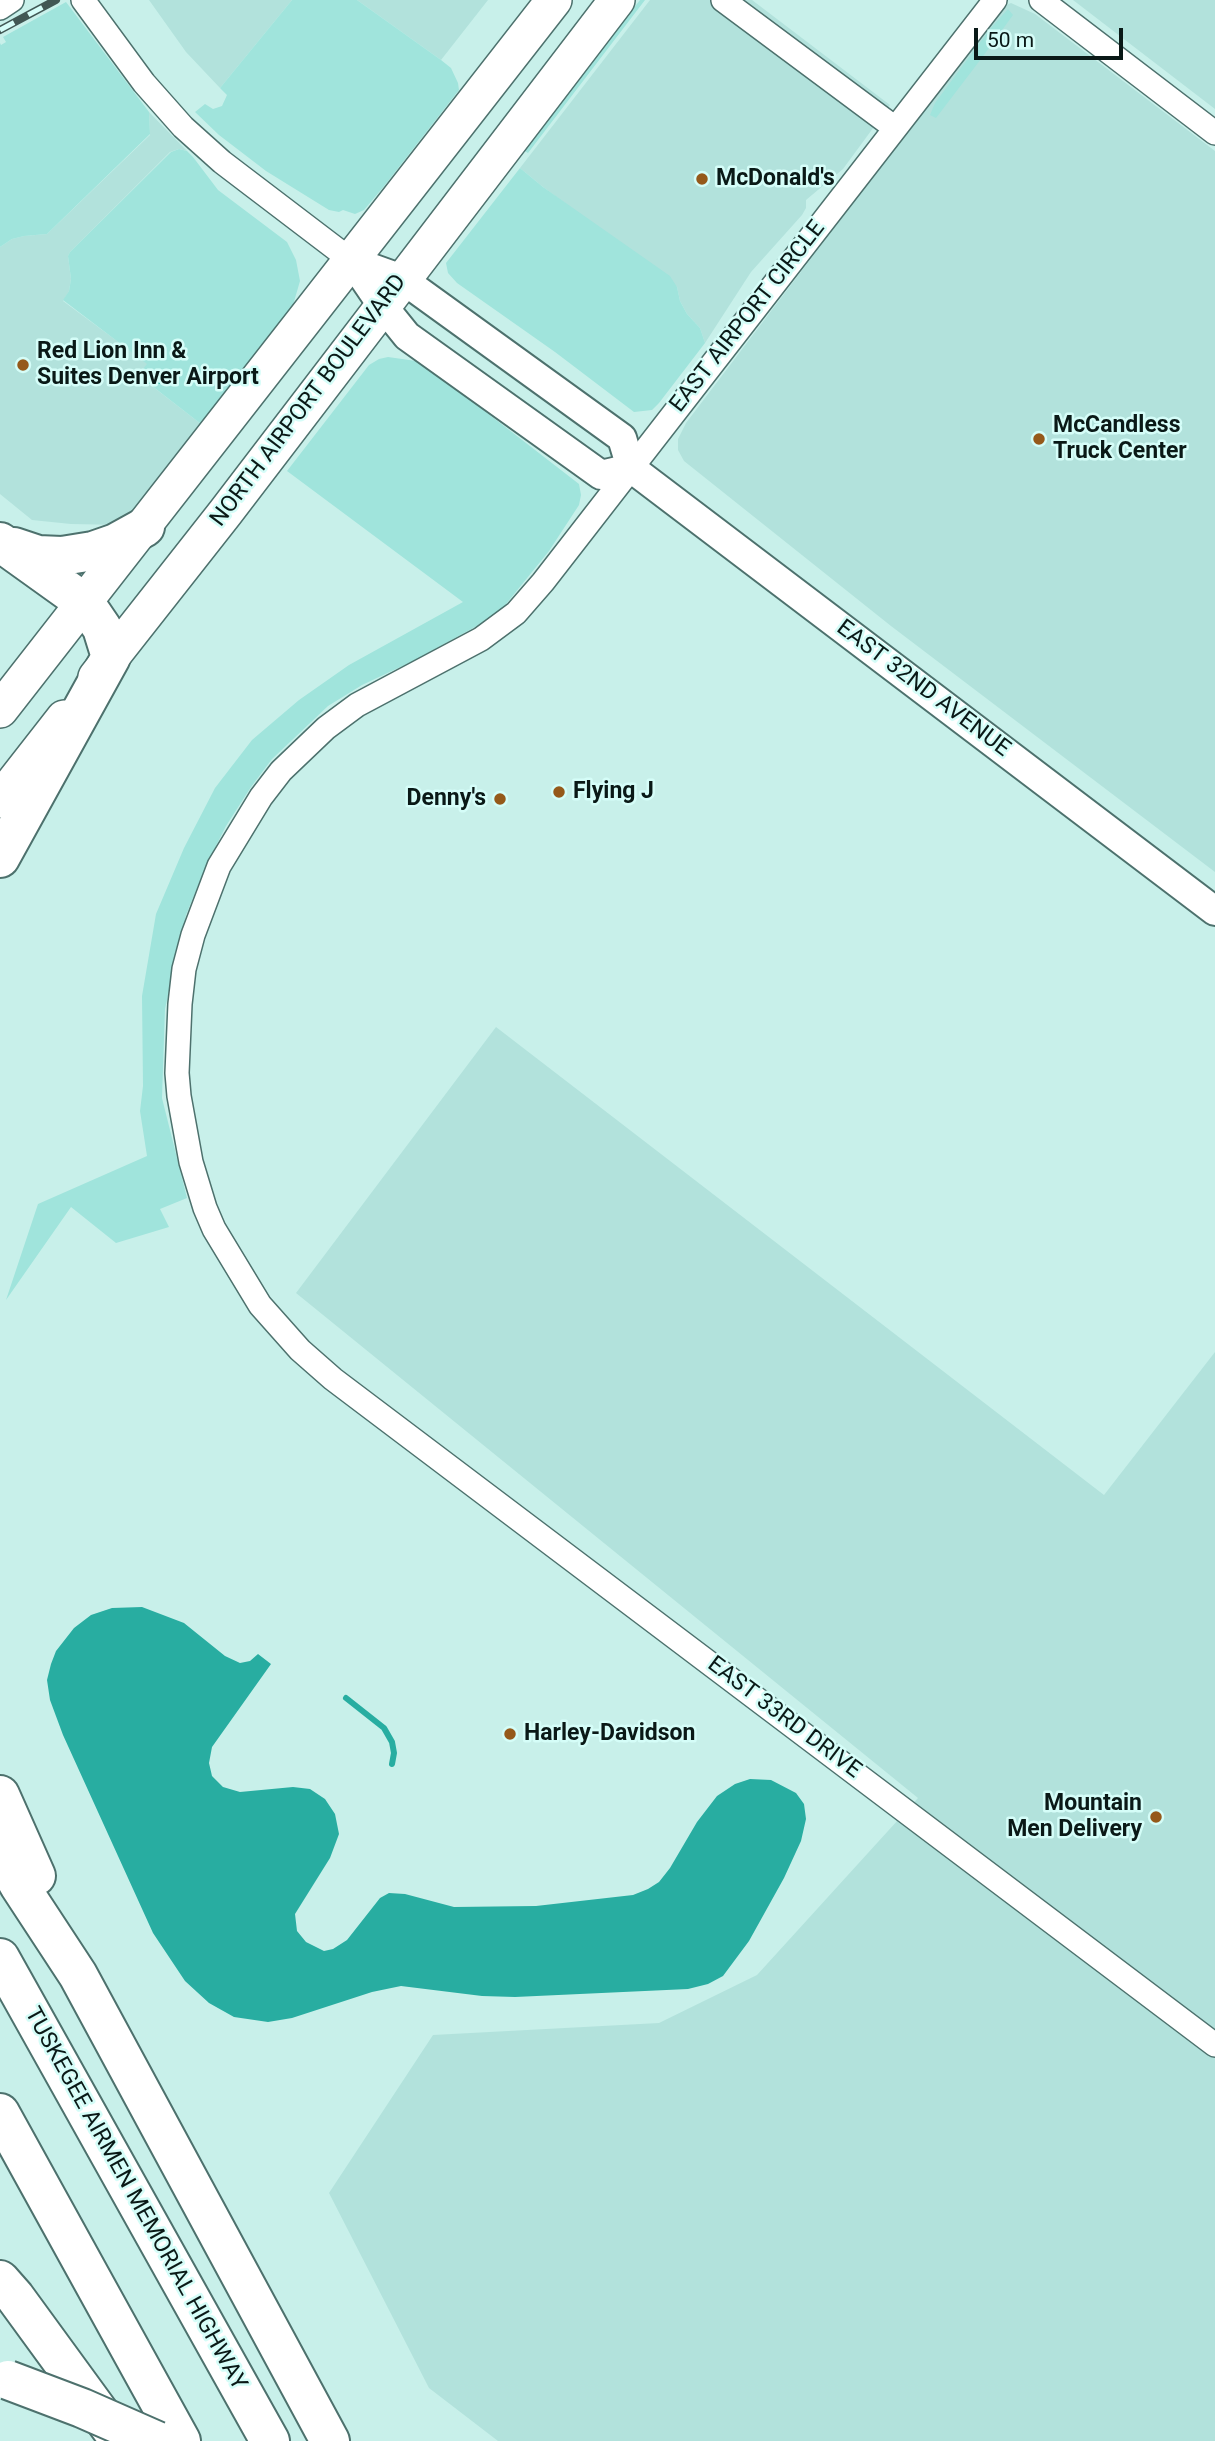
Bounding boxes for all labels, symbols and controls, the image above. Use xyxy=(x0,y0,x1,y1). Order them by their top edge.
scale bar xyxy=(977,14,1126,58)
text: 50 m xyxy=(987,28,1034,52)
place label: McDonald's xyxy=(716,165,835,193)
marker: McDonald's xyxy=(694,171,710,187)
street label: EAST AIRPORT CIRCLE xyxy=(665,216,831,418)
street label: NORTH AIRPORT BOULEVARD xyxy=(205,270,413,532)
place label: Red Lion Inn & Suites Denver Airport xyxy=(37,338,259,392)
marker: Red Lion Inn & Suites Denver Airport xyxy=(15,357,31,373)
place label: McCandless Truck Center xyxy=(1053,412,1187,466)
marker: McCandless Truck Center xyxy=(1031,431,1047,447)
street label: EAST 32ND AVENUE xyxy=(831,615,1015,763)
place label: Flying J xyxy=(573,778,654,806)
marker: Flying J xyxy=(551,784,567,800)
place label: Denny's xyxy=(407,785,486,813)
marker: Denny's xyxy=(492,791,508,807)
street label: EAST 33RD DRIVE xyxy=(702,1651,866,1785)
place label: Harley-Davidson xyxy=(524,1720,695,1748)
marker: Harley-Davidson xyxy=(502,1726,518,1742)
place label: Mountain Men Delivery xyxy=(1007,1790,1142,1844)
marker: Mountain Men Delivery xyxy=(1148,1809,1164,1825)
street label: TUSKEGEE AIRMEN MEMORIAL HIGHWAY xyxy=(18,2003,252,2395)

